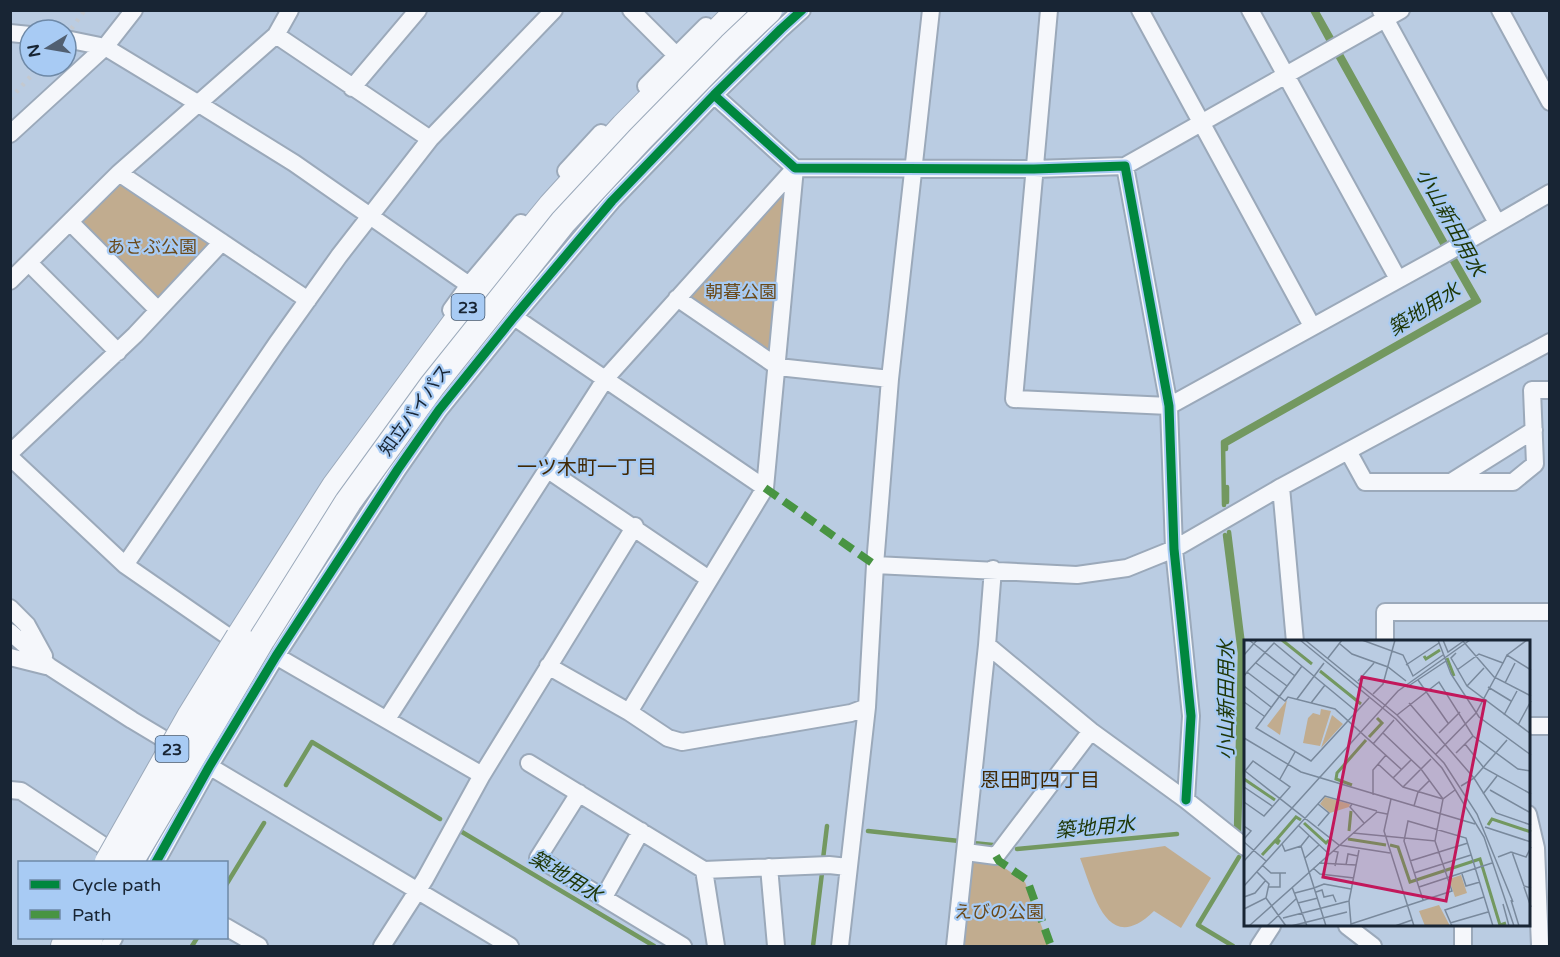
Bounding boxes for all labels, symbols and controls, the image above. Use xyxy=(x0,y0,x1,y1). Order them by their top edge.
north arrow xyxy=(18,18,78,78)
text: N xyxy=(23,42,45,59)
water label: 小山新田用水 xyxy=(1411,164,1491,283)
park label: あさぶ公園 xyxy=(107,236,197,258)
water label: 築地用水 xyxy=(1384,277,1467,341)
park label: 朝暮公園 xyxy=(705,281,777,303)
road number: 23 xyxy=(452,294,484,320)
street label: 知立バイパス xyxy=(374,360,456,460)
district label: 一ツ木町一丁目 xyxy=(517,456,657,480)
water label: 小山新田用水 xyxy=(1215,638,1239,760)
inset map xyxy=(1244,640,1530,927)
road number: 23 xyxy=(156,736,188,762)
district label: 恩田町四丁目 xyxy=(980,769,1100,793)
water label: 築地用水 xyxy=(1054,812,1138,843)
water label: 築地用水 xyxy=(525,846,608,909)
legend xyxy=(18,861,228,939)
text: Cycle path xyxy=(72,874,161,896)
park label: えびの公園 xyxy=(954,901,1044,923)
text: Path xyxy=(72,904,111,926)

